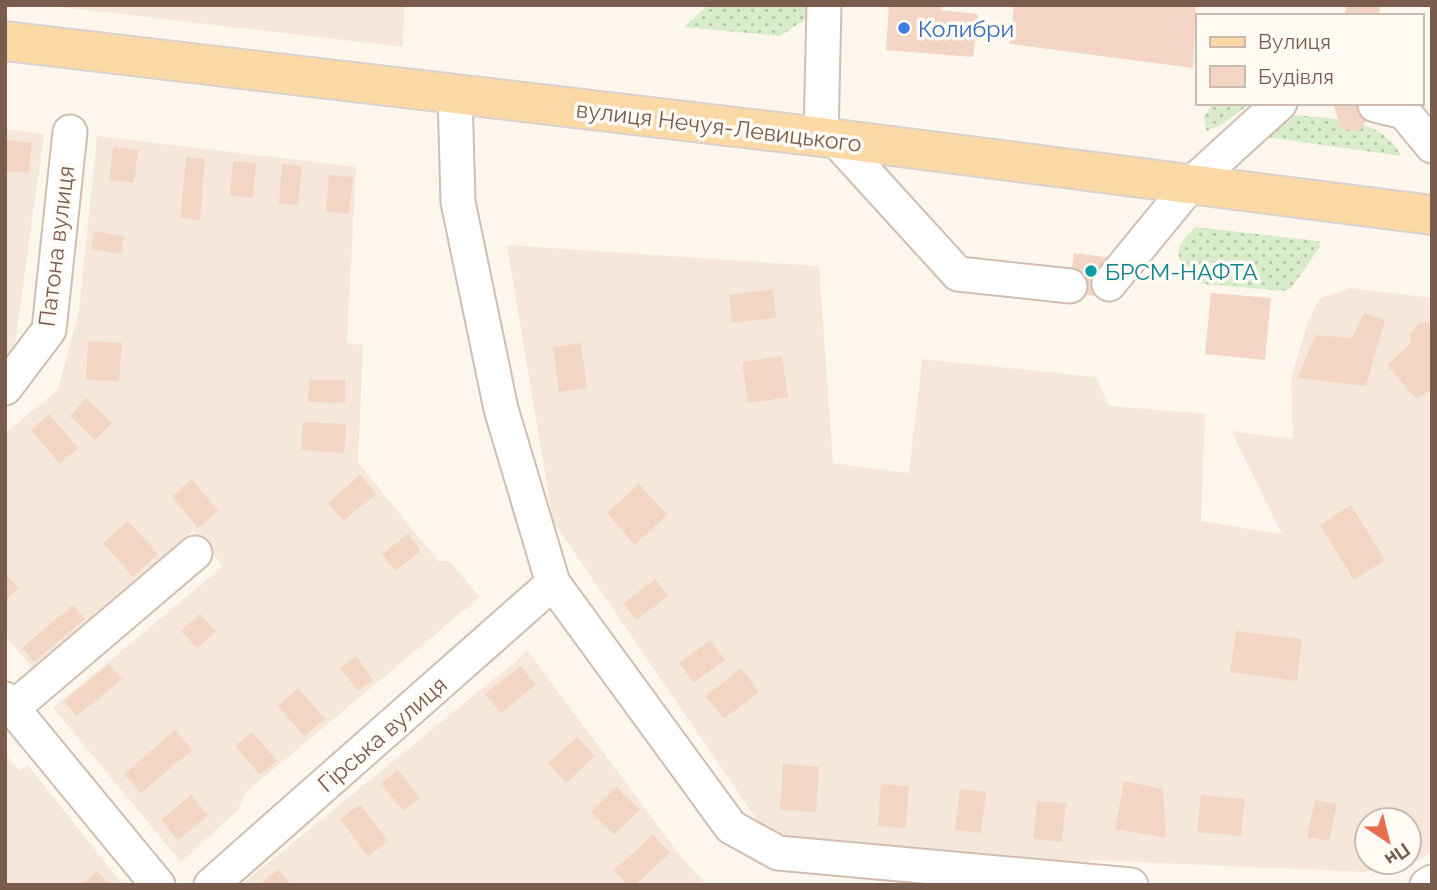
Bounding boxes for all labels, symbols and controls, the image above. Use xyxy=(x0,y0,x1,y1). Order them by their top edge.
legend xyxy=(1196,14,1423,105)
place label: Колибри xyxy=(918,15,1014,42)
marker: Колибри xyxy=(896,20,912,36)
text: Вулиця xyxy=(1258,29,1331,54)
text: Будівля xyxy=(1258,64,1334,89)
street label: вулиця Нечуя-Левицького xyxy=(575,95,863,157)
street label: Патона вулиця xyxy=(33,164,79,328)
place label: БРСМ-НАФТА xyxy=(1105,258,1258,285)
marker: БРСМ-НАФТА xyxy=(1083,263,1099,279)
street label: Гірська вулиця xyxy=(312,671,452,797)
north arrow xyxy=(1353,806,1423,876)
text: Пн xyxy=(1381,839,1414,871)

